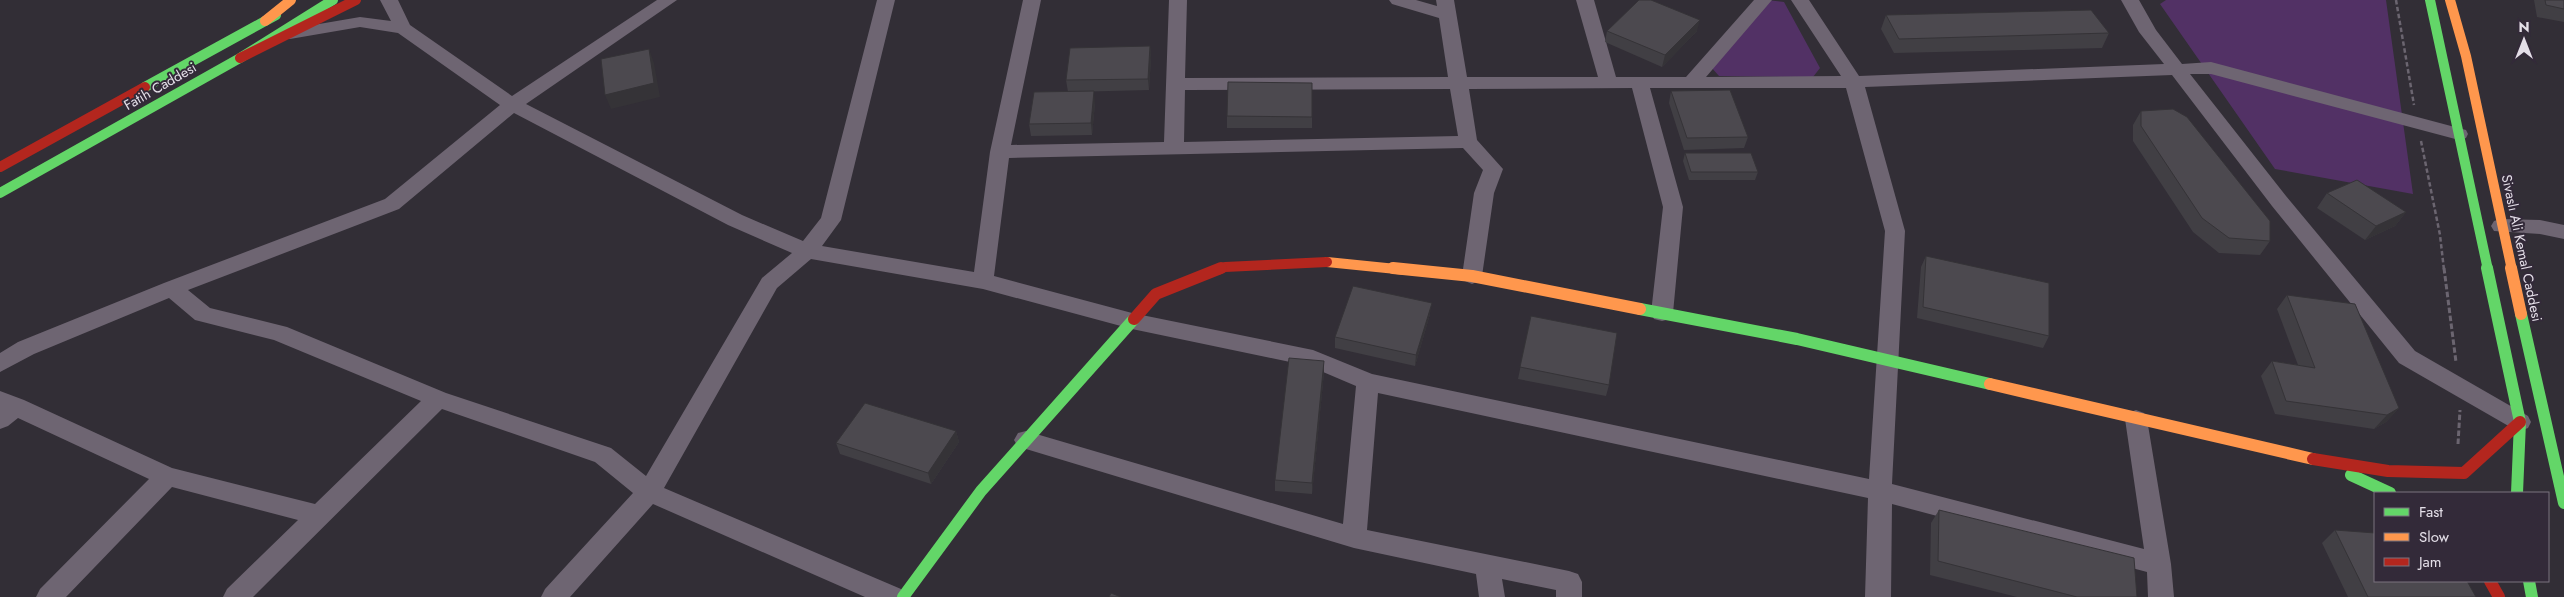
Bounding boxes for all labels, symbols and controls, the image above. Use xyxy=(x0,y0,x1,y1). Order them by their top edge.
north arrow xyxy=(2499,15,2549,65)
text: N xyxy=(2518,17,2530,37)
street label: Fatih Caddesi xyxy=(120,57,200,115)
street label: Sivaslı Ali Kemal Caddesi xyxy=(2497,173,2547,323)
legend xyxy=(2374,492,2549,582)
text: Fast xyxy=(2419,501,2443,523)
text: Slow xyxy=(2419,526,2450,548)
text: Jam xyxy=(2417,551,2442,573)

